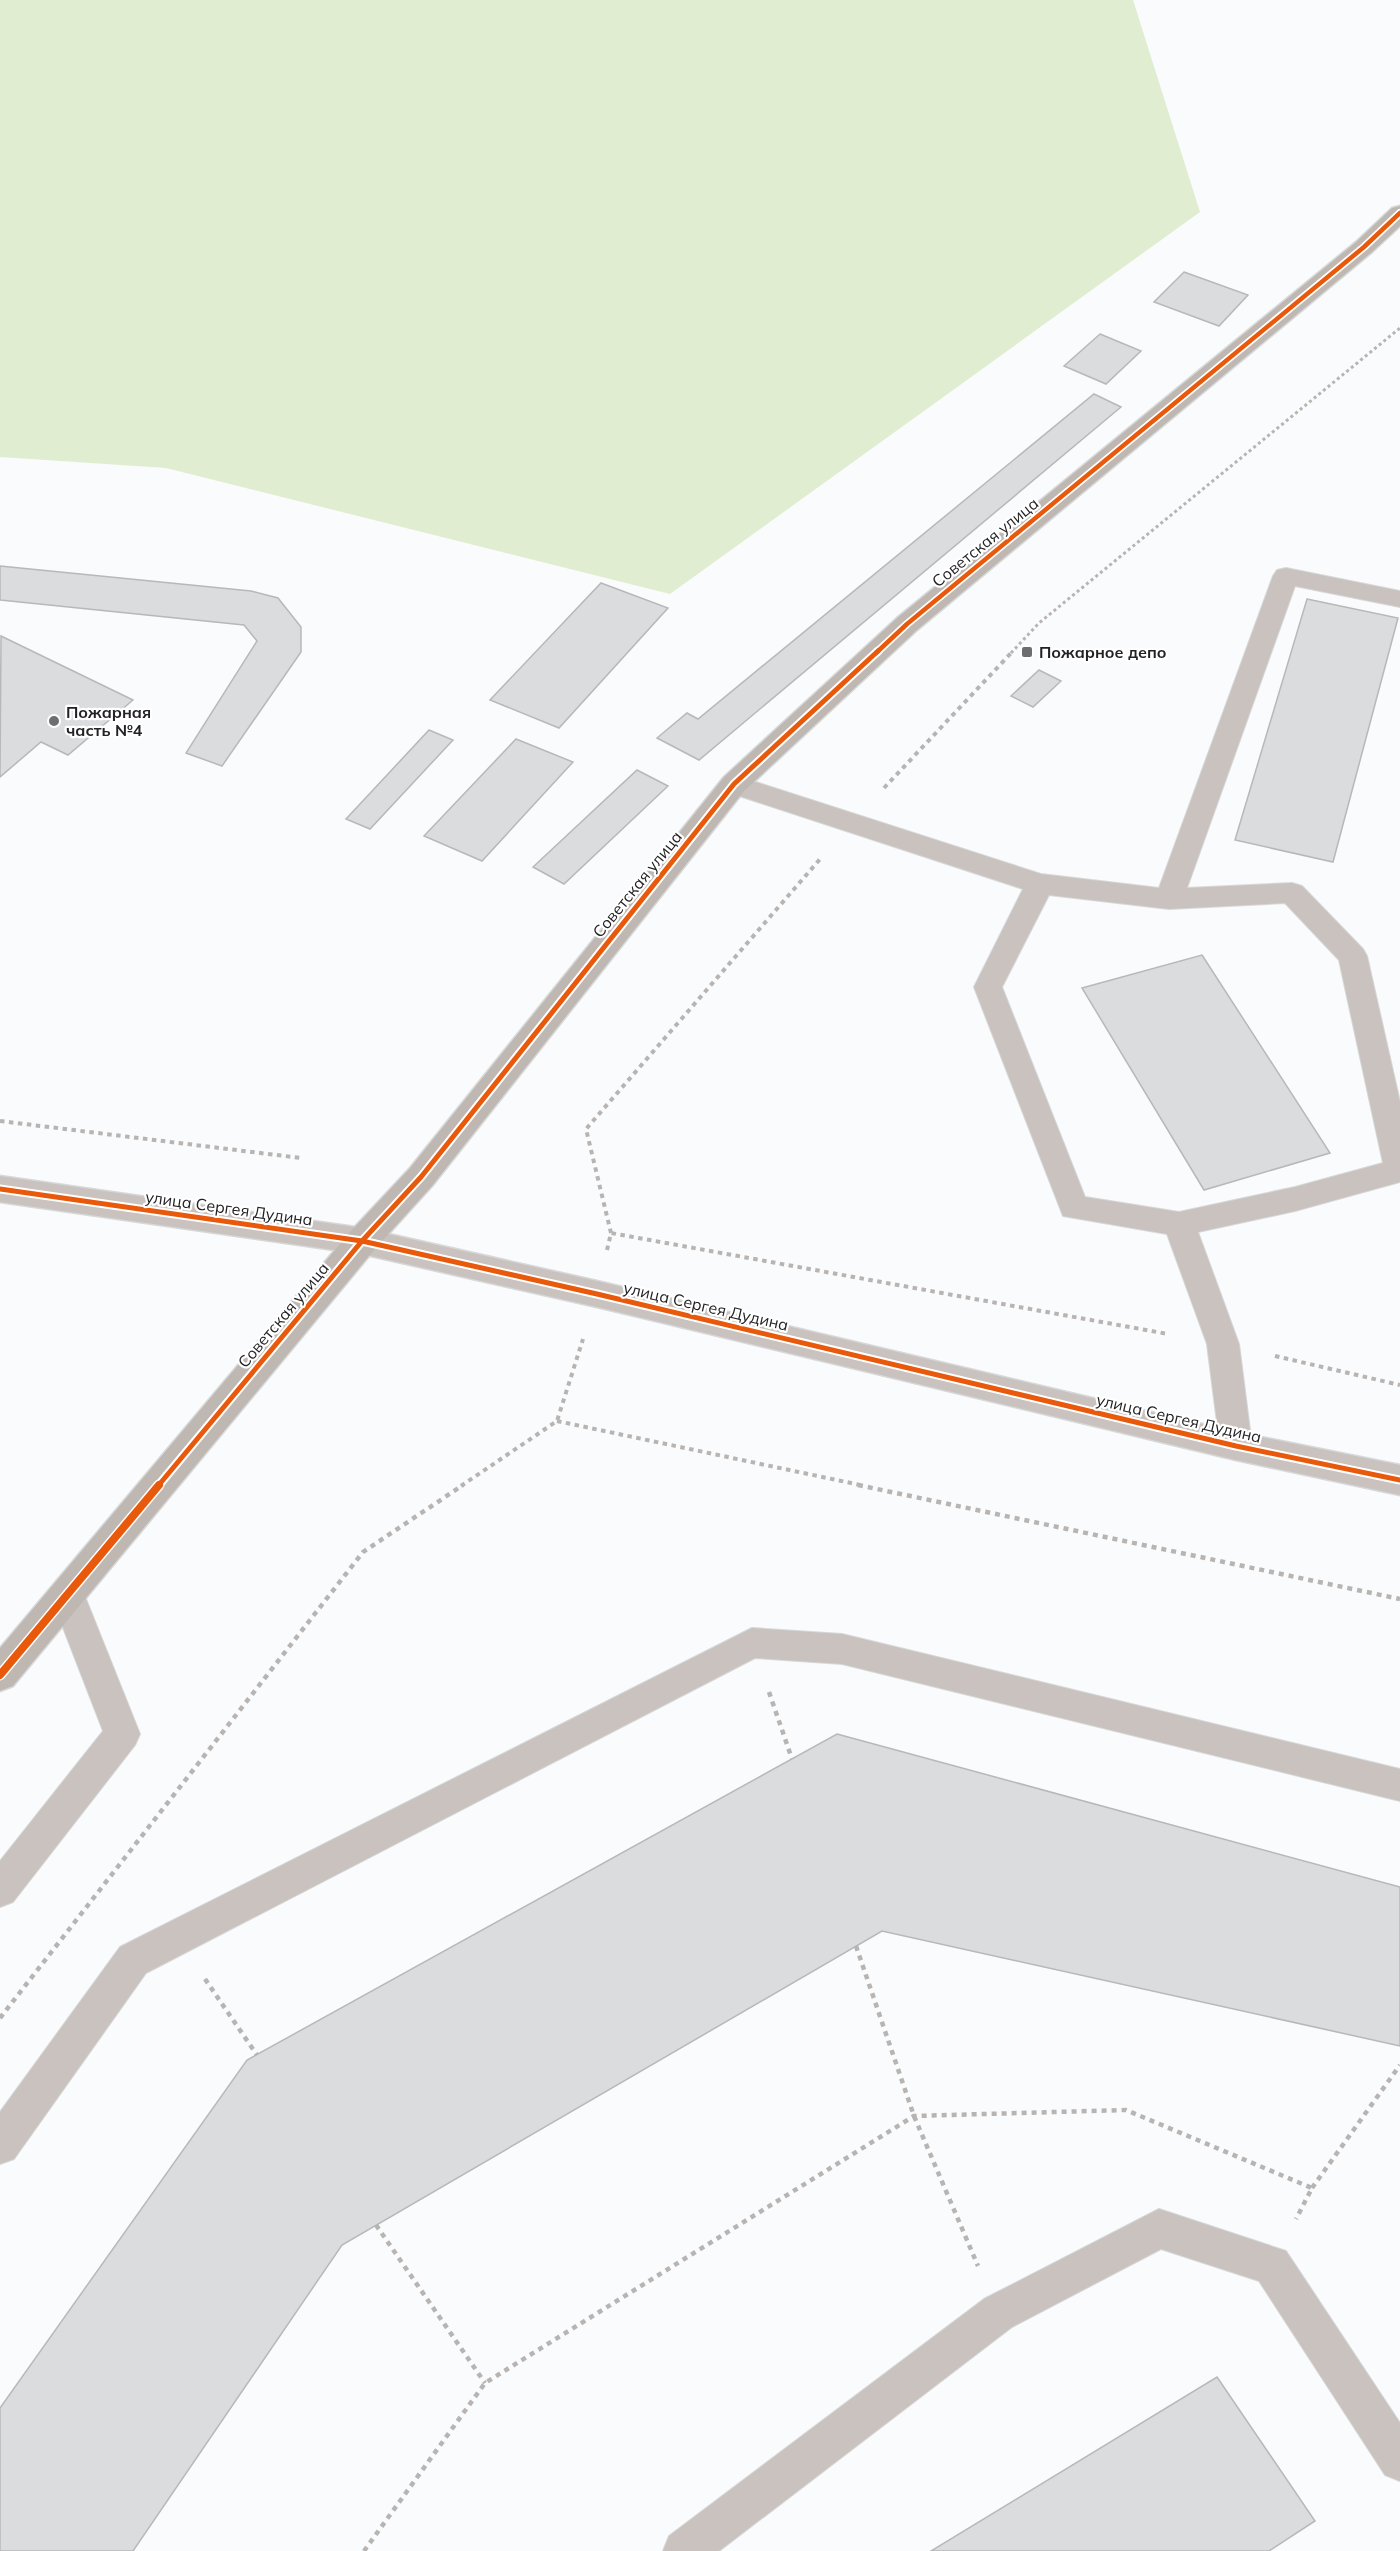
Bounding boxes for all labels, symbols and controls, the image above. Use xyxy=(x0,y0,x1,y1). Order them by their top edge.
street label: Советская улица xyxy=(928,493,1042,591)
place label: Пожарное депо xyxy=(1039,642,1167,662)
marker: Пожарное депо xyxy=(1020,645,1034,659)
place label: Пожарная часть №4 xyxy=(66,702,151,740)
marker: Пожарная часть №4 xyxy=(47,714,61,728)
street label: Советская улица xyxy=(588,827,686,941)
street label: улица Сергея Дудина xyxy=(144,1186,314,1230)
street label: Советская улица xyxy=(233,1258,333,1372)
street label: улица Сергея Дудина xyxy=(622,1277,790,1335)
street label: улица Сергея Дудина xyxy=(1095,1389,1263,1447)

